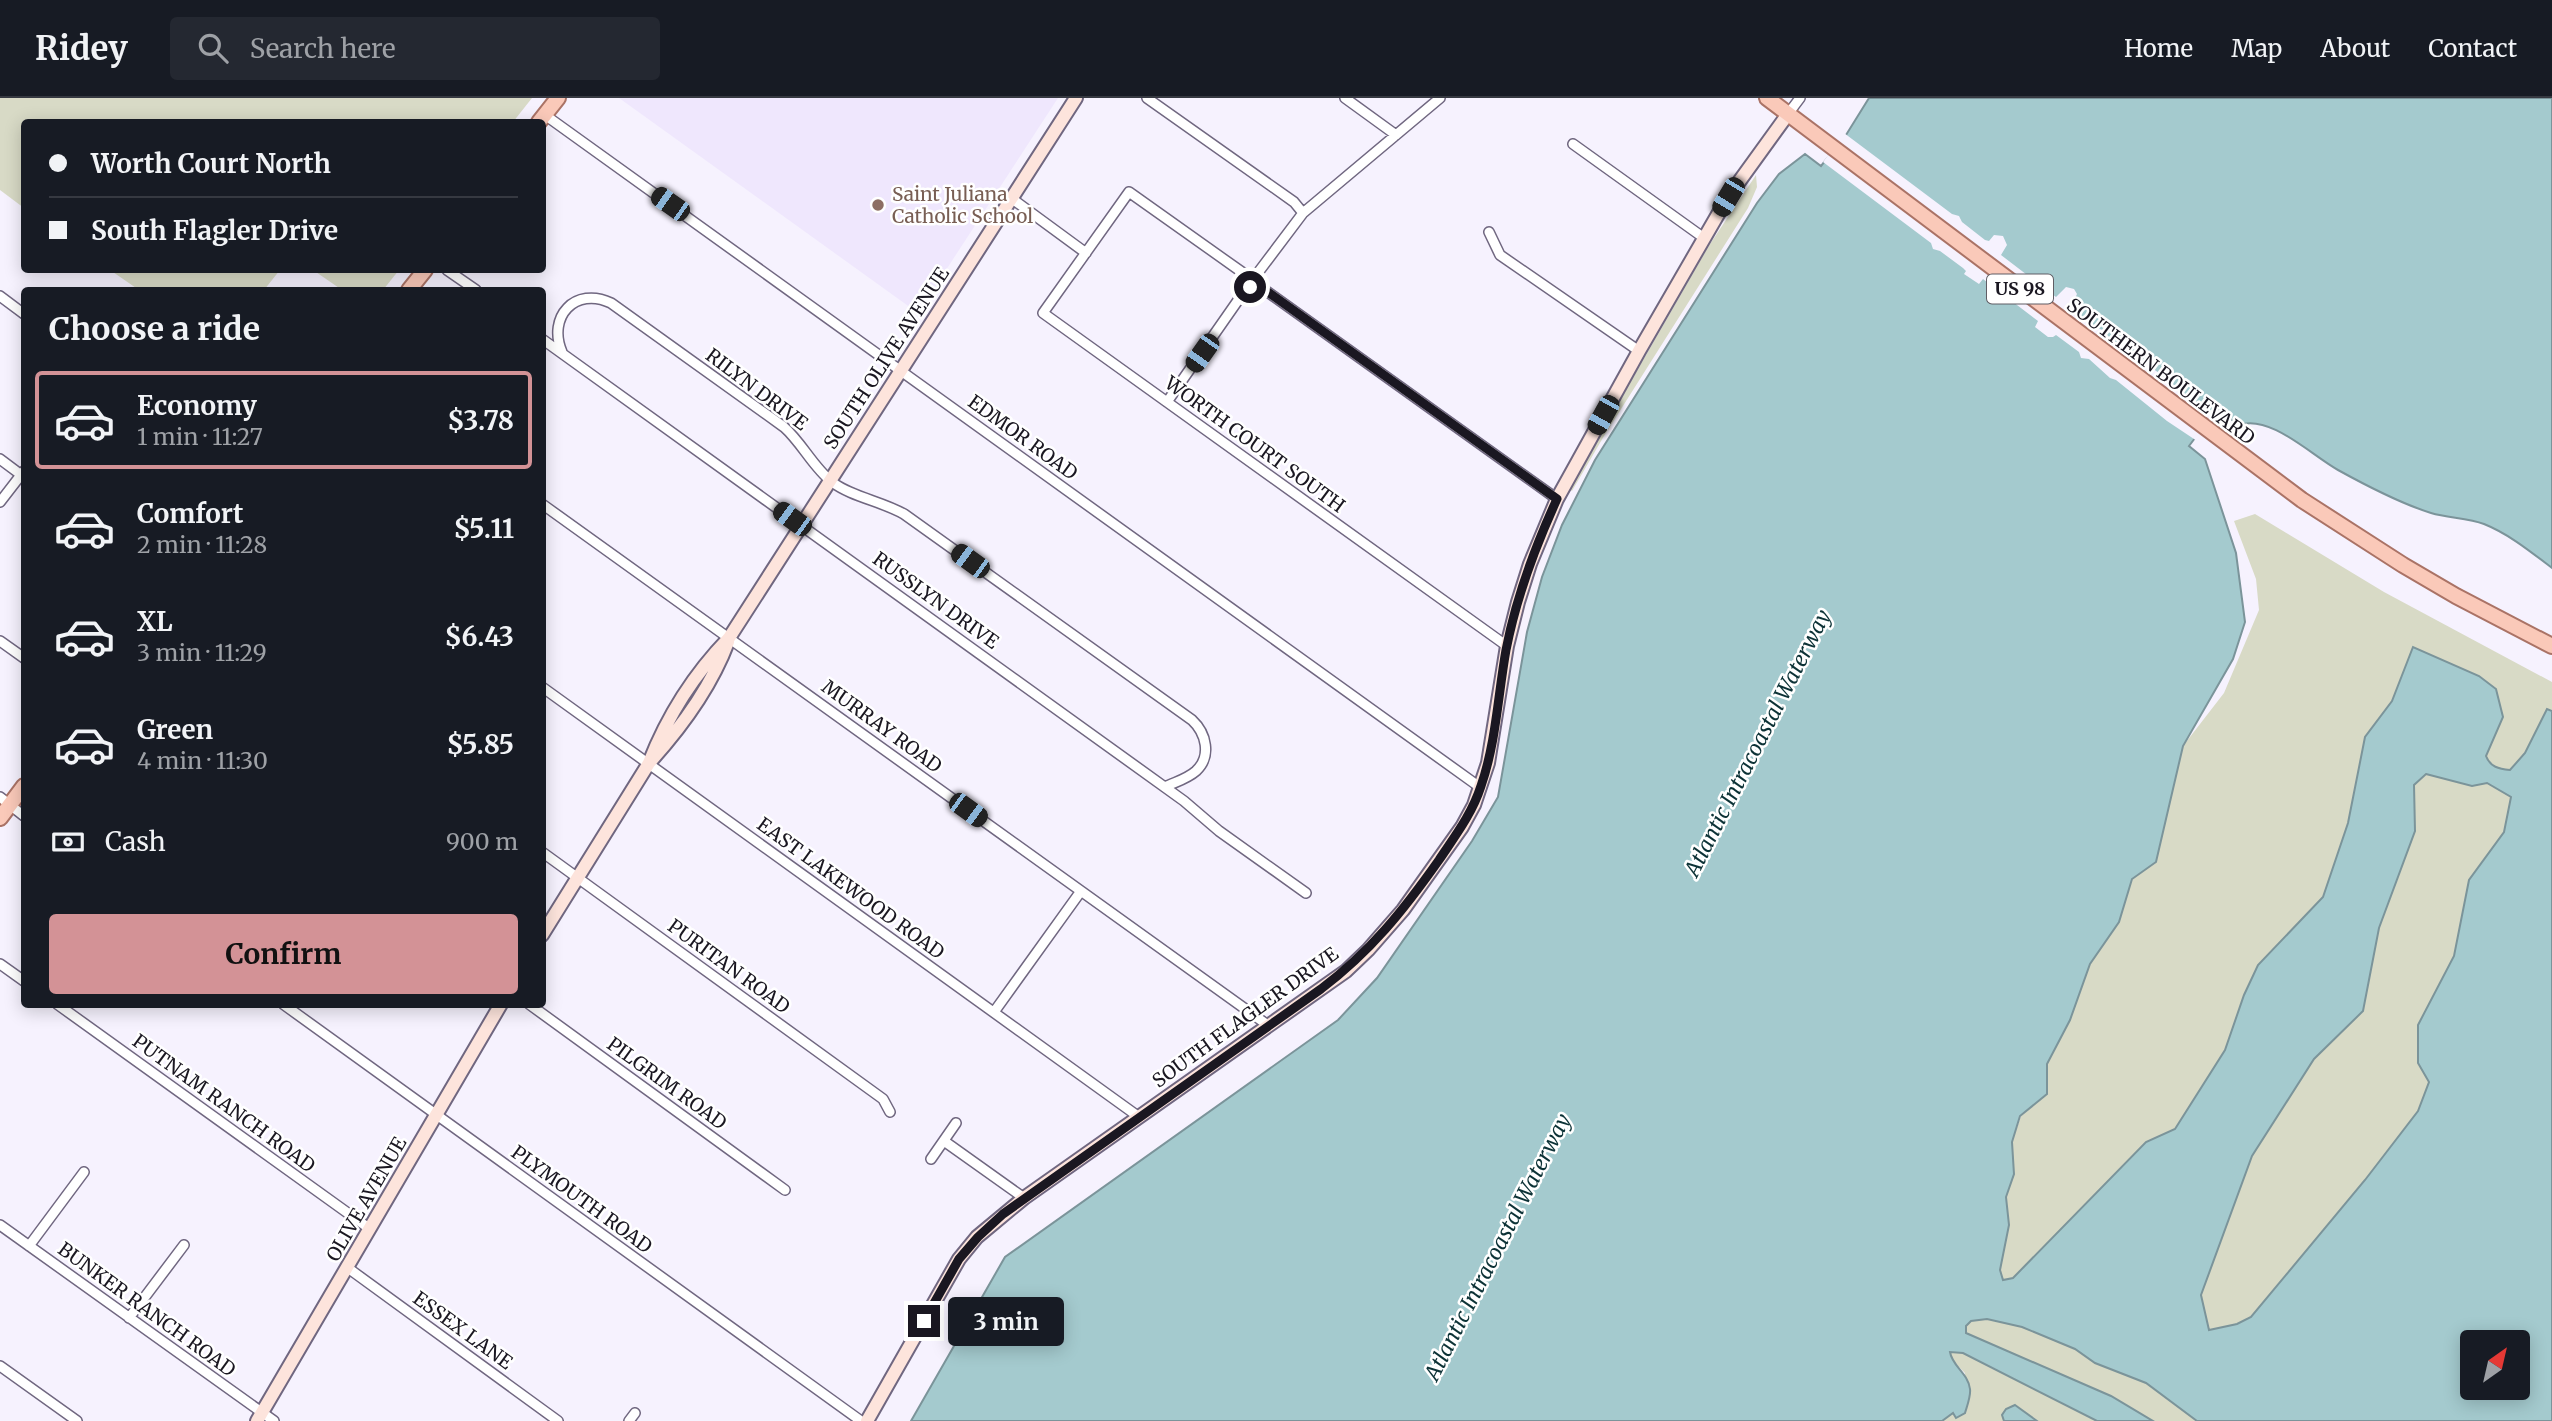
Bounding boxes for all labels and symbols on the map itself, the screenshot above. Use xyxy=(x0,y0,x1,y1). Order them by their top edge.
car xyxy=(1709,174,1748,220)
place label: Saint Juliana Catholic School xyxy=(892,182,1033,228)
car xyxy=(647,183,694,225)
marker: Saint Juliana Catholic School xyxy=(870,197,886,213)
street label: SOUTH OLIVE AVENUE xyxy=(818,262,954,454)
route start xyxy=(1234,271,1266,303)
road number: US 98 xyxy=(1987,274,2053,304)
street label: SOUTHERN BOULEVARD xyxy=(2062,292,2260,450)
car xyxy=(1182,330,1223,376)
street label: RILYN DRIVE xyxy=(701,343,813,435)
street label: WORTH COURT SOUTH xyxy=(1159,370,1350,517)
street label: EDMOR ROAD xyxy=(964,389,1082,485)
car xyxy=(1584,392,1623,438)
car xyxy=(769,498,816,540)
car xyxy=(947,540,994,582)
street label: RUSSLYN DRIVE xyxy=(868,546,1004,654)
water label: Atlantic Intracoastal Waterway xyxy=(1677,605,1837,882)
street label: MURRAY ROAD xyxy=(817,674,947,778)
car xyxy=(945,789,992,831)
street label: EAST LAKEWOOD ROAD xyxy=(753,812,949,964)
street label: PURITAN ROAD xyxy=(663,914,795,1018)
street label: SOUTH FLAGLER DRIVE xyxy=(1147,941,1343,1093)
street label: PUTNAM RANCH ROAD xyxy=(128,1029,320,1177)
street label: PILGRIM ROAD xyxy=(603,1032,731,1134)
water label: Atlantic Intracoastal Waterway xyxy=(1417,1109,1577,1386)
street label: OLIVE AVENUE xyxy=(321,1133,411,1265)
street label: PLYMOUTH ROAD xyxy=(507,1140,657,1258)
street label: BUNKER RANCH ROAD xyxy=(54,1237,240,1381)
street label: ESSEX LANE xyxy=(409,1286,517,1374)
callout: 3 min xyxy=(948,1296,1064,1346)
route end xyxy=(908,1305,940,1337)
north arrow xyxy=(2460,1330,2530,1400)

